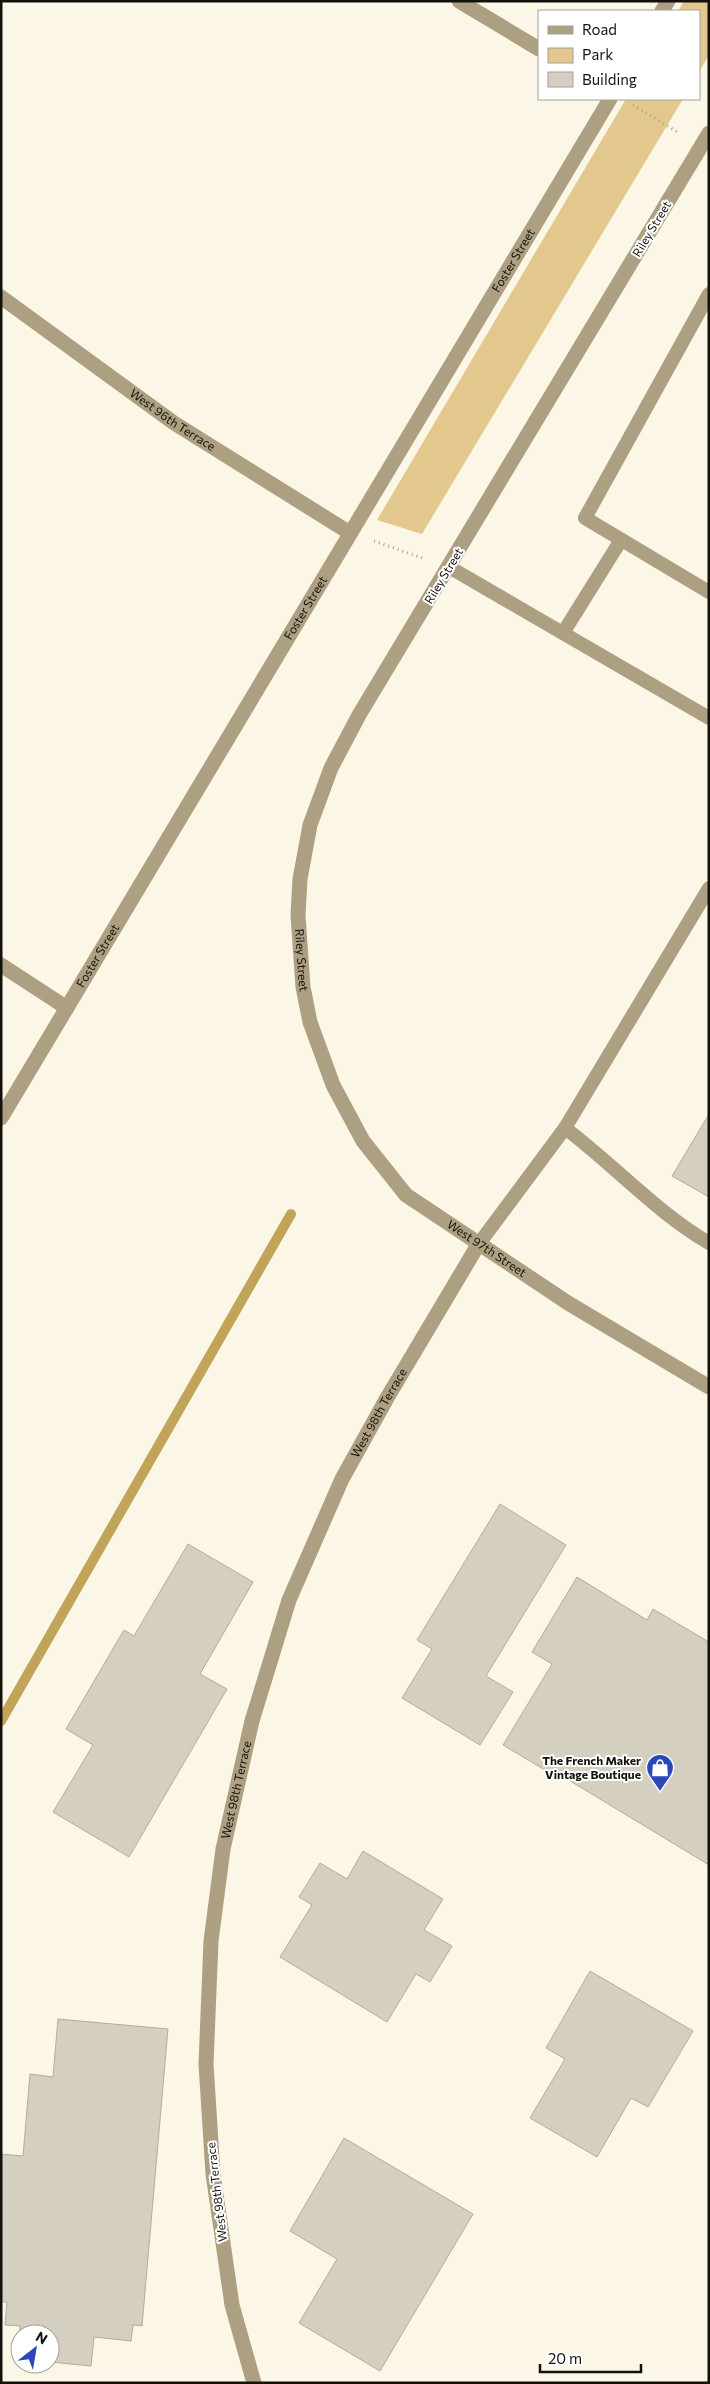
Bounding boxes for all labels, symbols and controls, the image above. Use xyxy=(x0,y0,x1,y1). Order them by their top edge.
legend xyxy=(538,10,700,100)
text: Road xyxy=(582,20,617,38)
text: Park xyxy=(582,45,613,63)
text: Building xyxy=(582,70,637,88)
street label: Riley Street xyxy=(629,198,673,259)
street label: Foster Street xyxy=(488,226,537,294)
street label: West 96th Terrace xyxy=(127,385,218,453)
street label: Riley Street xyxy=(421,545,465,606)
street label: Foster Street xyxy=(281,573,329,642)
street label: Foster Street xyxy=(73,921,121,989)
street label: Riley Street xyxy=(293,928,312,993)
street label: West 97th Street xyxy=(445,1216,529,1279)
street label: West 98th Terrace xyxy=(347,1365,409,1460)
street label: West 98th Terrace xyxy=(217,1739,253,1840)
place label: The French Maker Vintage Boutique xyxy=(542,1753,641,1781)
shop icon: The French Maker Vintage Boutique xyxy=(645,1753,675,1792)
street label: West 98th Terrace xyxy=(203,2142,229,2243)
north arrow xyxy=(10,2324,60,2374)
text: N xyxy=(33,2327,51,2347)
scale bar xyxy=(540,2342,641,2374)
text: 20 m xyxy=(548,2349,582,2367)

